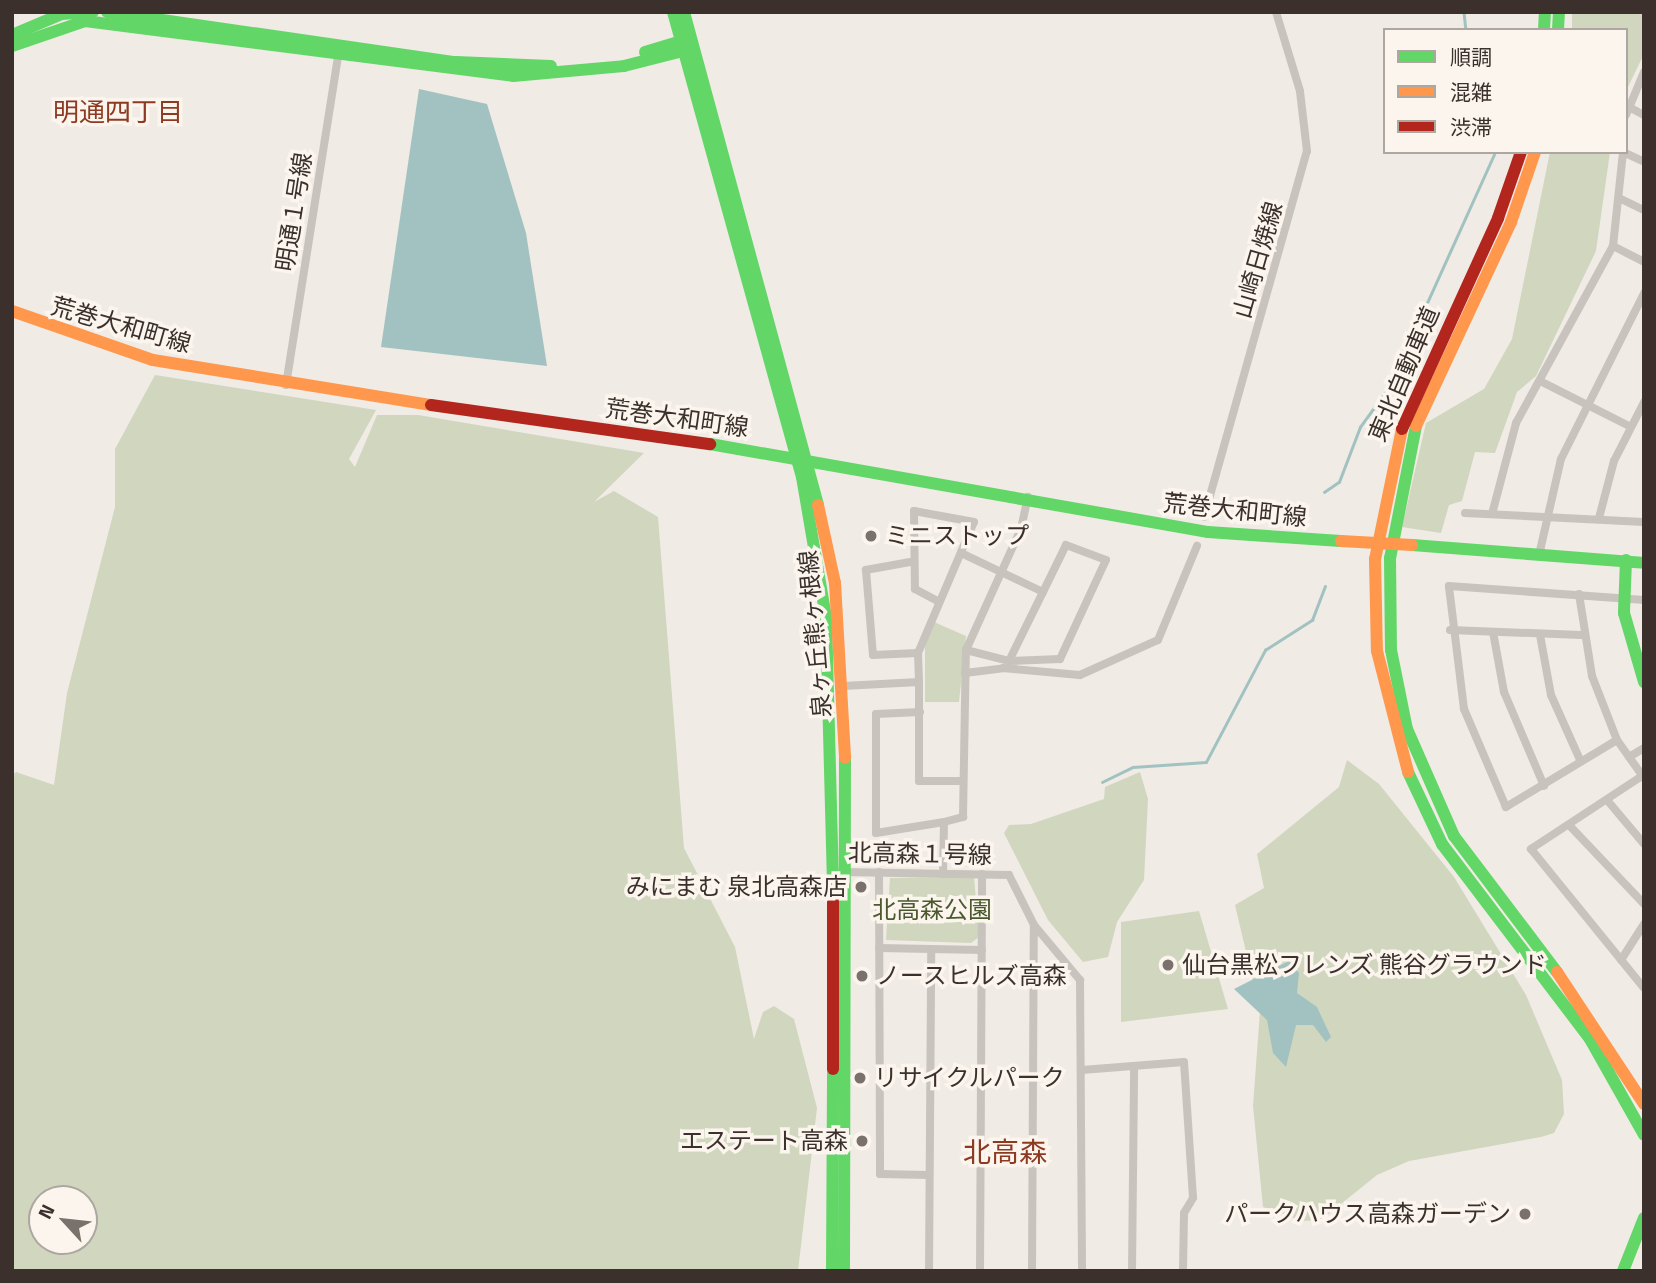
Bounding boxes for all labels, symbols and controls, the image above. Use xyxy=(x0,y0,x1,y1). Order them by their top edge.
legend xyxy=(1383,28,1628,154)
text: 順調 xyxy=(1450,41,1492,73)
text: 混雑 xyxy=(1450,76,1492,108)
district label: 明通四丁目 xyxy=(53,96,183,128)
text: 渋滞 xyxy=(1450,111,1492,143)
street label: 明通１号線 xyxy=(270,150,318,274)
street label: 山崎日焼線 xyxy=(1228,198,1288,322)
street label: 荒巻大和町線 xyxy=(48,291,194,359)
street label: 東北自動車道 xyxy=(1363,302,1445,446)
street label: 荒巻大和町線 xyxy=(604,394,750,442)
street label: 荒巻大和町線 xyxy=(1162,488,1308,532)
place label: ミニストップ xyxy=(885,522,1029,550)
marker: ミニストップ xyxy=(863,528,879,544)
street label: 泉ヶ丘熊ヶ根線 xyxy=(793,549,837,719)
street label: 北高森１号線 xyxy=(848,838,992,870)
place label: みにまむ 泉北高森店 xyxy=(626,873,847,901)
marker: みにまむ 泉北高森店 xyxy=(853,879,869,895)
park label: 北高森公園 xyxy=(872,896,992,924)
place label: 仙台黒松フレンズ 熊谷グラウンド xyxy=(1182,951,1547,979)
marker: 仙台黒松フレンズ 熊谷グラウンド xyxy=(1160,957,1176,973)
place label: ノースヒルズ高森 xyxy=(876,962,1068,990)
marker: ノースヒルズ高森 xyxy=(854,968,870,984)
place label: リサイクルパーク xyxy=(874,1064,1066,1092)
marker: リサイクルパーク xyxy=(852,1070,868,1086)
place label: エステート高森 xyxy=(680,1127,848,1155)
marker: エステート高森 xyxy=(854,1133,870,1149)
district label: 北高森 xyxy=(963,1135,1047,1169)
north arrow xyxy=(28,1185,98,1255)
text: N xyxy=(30,1199,62,1224)
place label: パークハウス高森ガーデン xyxy=(1223,1200,1511,1228)
marker: パークハウス高森ガーデン xyxy=(1517,1206,1533,1222)

